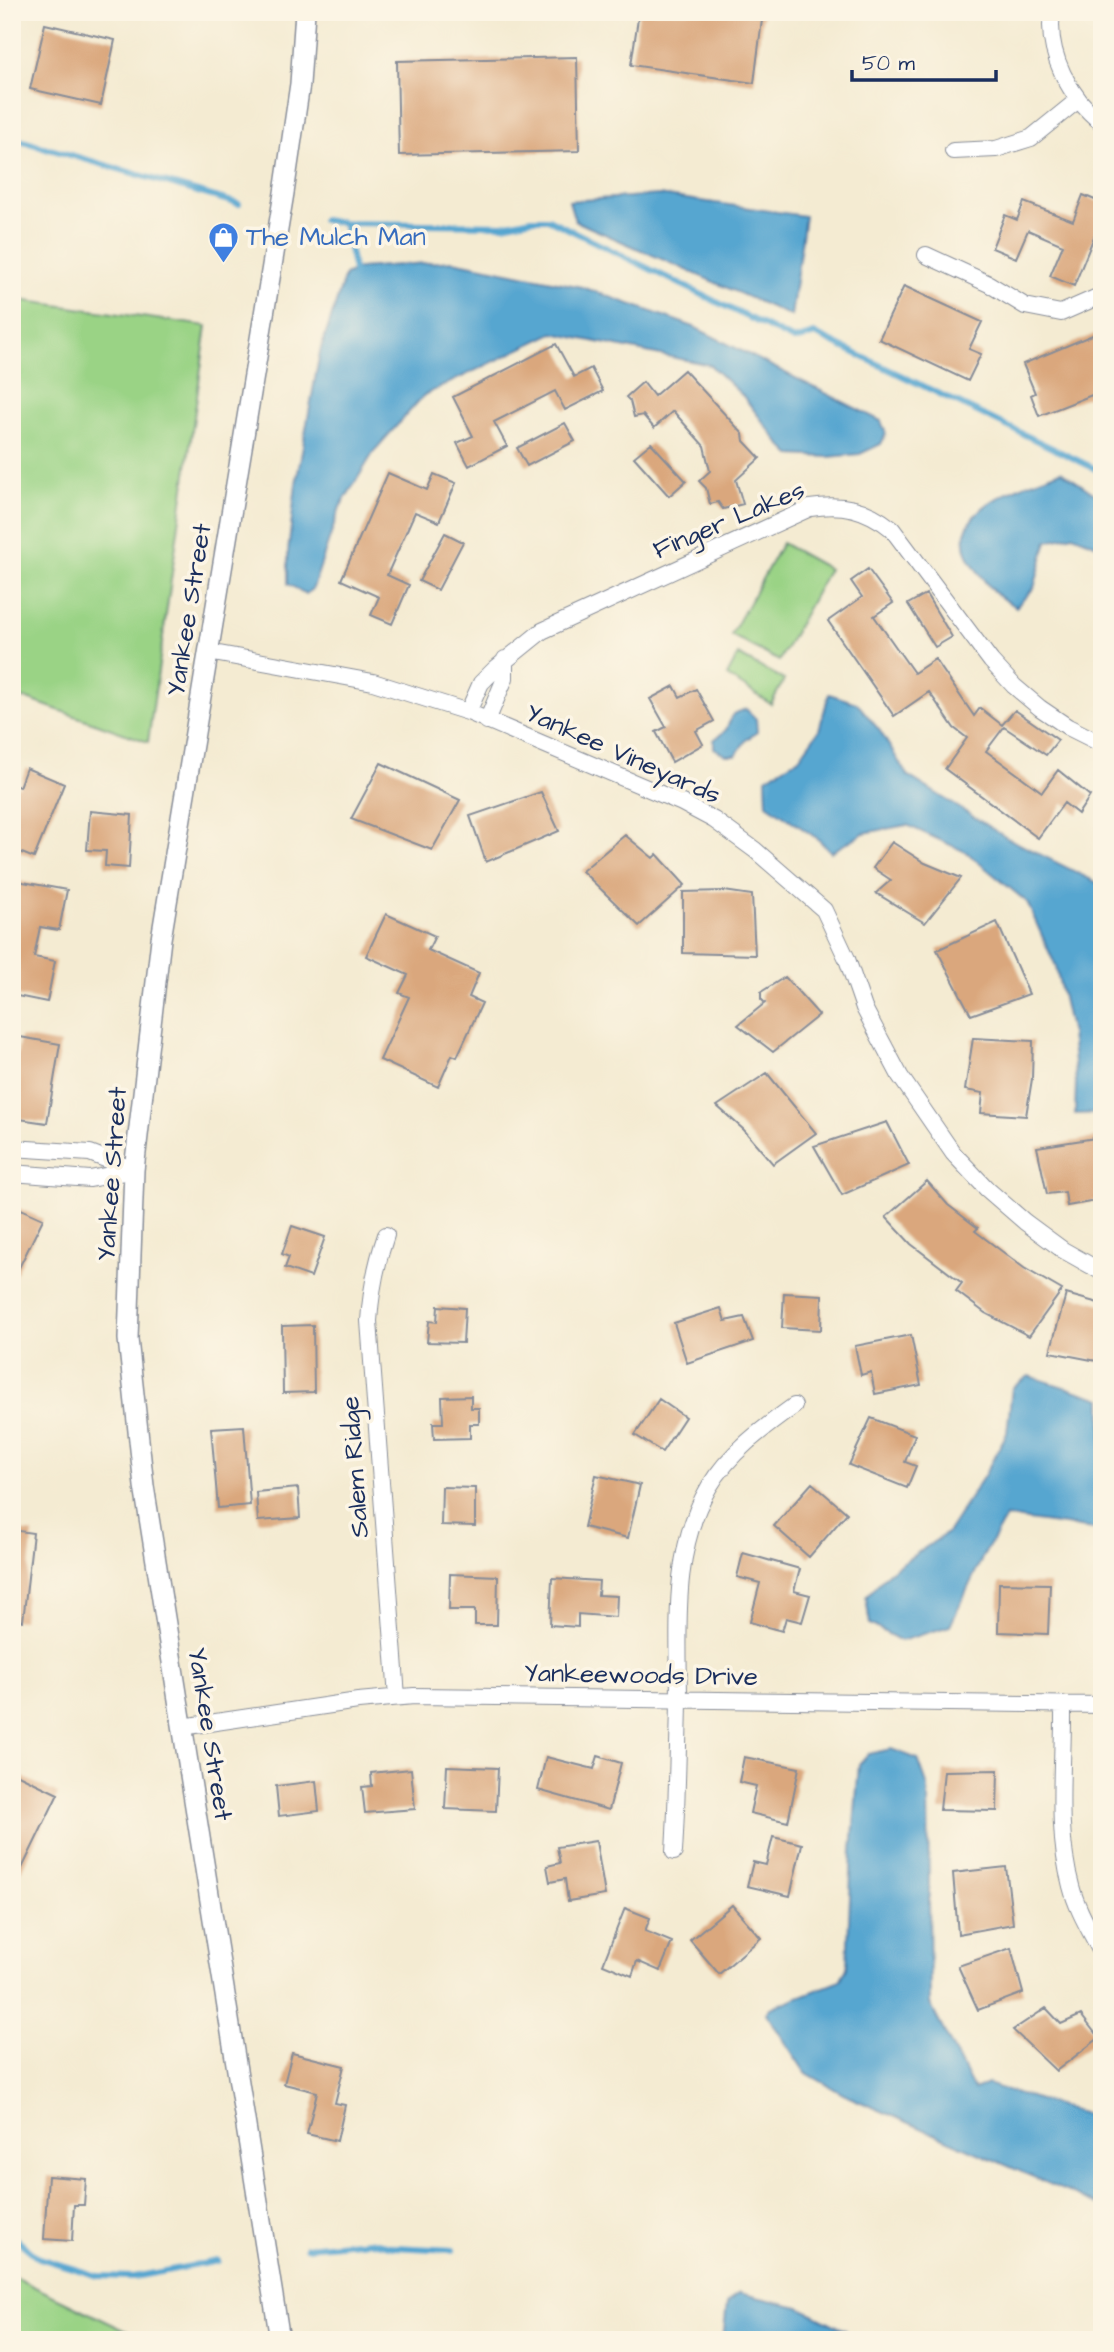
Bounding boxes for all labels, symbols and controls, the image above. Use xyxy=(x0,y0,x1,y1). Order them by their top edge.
scale bar xyxy=(852,38,995,82)
text: 50 m xyxy=(862,49,916,78)
place label: The Mulch Man xyxy=(246,219,426,255)
shop icon: The Mulch Man xyxy=(206,220,240,264)
street label: Finger Lakes xyxy=(648,472,811,570)
street label: Yankee Street xyxy=(158,520,221,699)
street label: Yankee Vineyards xyxy=(519,695,726,815)
street label: Yankee Street xyxy=(88,1085,136,1262)
street label: Salem Ridge xyxy=(332,1395,380,1539)
street label: Yankee Street xyxy=(179,1645,242,1824)
street label: Yankeewoods Drive xyxy=(524,1655,758,1695)

